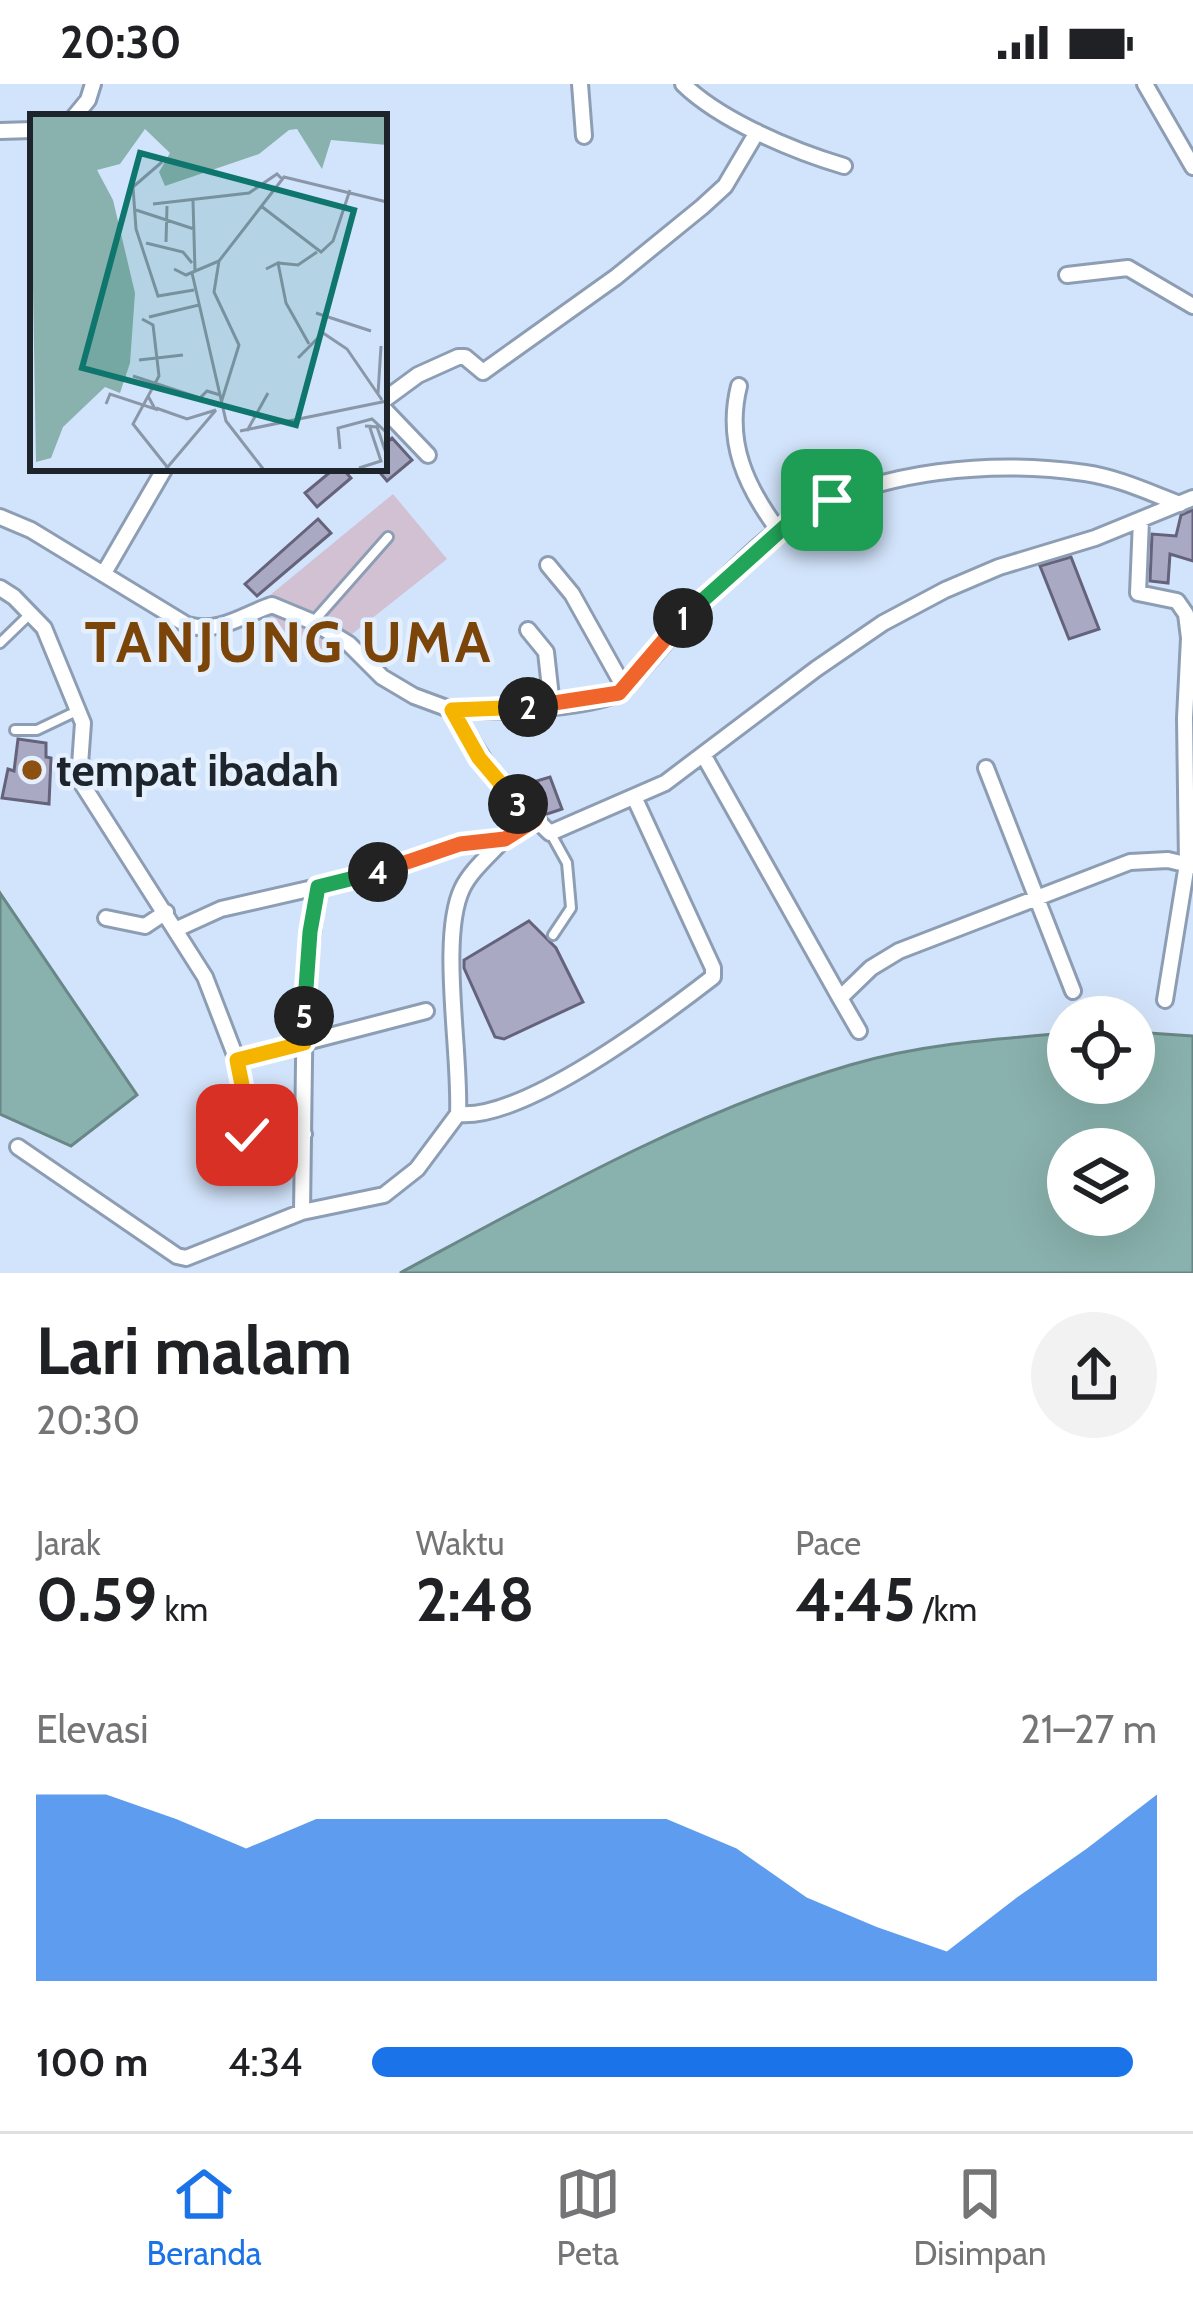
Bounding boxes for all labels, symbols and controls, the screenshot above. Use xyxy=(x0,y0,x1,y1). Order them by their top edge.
text: 20:30 xyxy=(60,15,182,69)
inset map xyxy=(30,114,387,471)
pin xyxy=(781,449,883,551)
icon: arrive xyxy=(799,467,865,533)
pin: 1 xyxy=(653,588,713,648)
text: 1 xyxy=(677,598,689,638)
district label: TANJUNG UMA xyxy=(85,607,493,676)
pin: 2 xyxy=(498,677,558,737)
text: 2 xyxy=(519,687,537,727)
place label: tempat ibadah xyxy=(56,743,339,797)
marker: tempat ibadah xyxy=(19,757,45,783)
pin: 3 xyxy=(488,774,548,834)
text: 3 xyxy=(509,784,527,824)
pin: 4 xyxy=(348,842,408,902)
text: 4 xyxy=(368,852,388,892)
pin: 5 xyxy=(274,986,334,1046)
text: 5 xyxy=(295,996,313,1036)
map controls xyxy=(1047,996,1155,1236)
button: locate xyxy=(1047,996,1155,1104)
pin xyxy=(196,1084,298,1186)
icon: check xyxy=(214,1102,280,1168)
button: layers xyxy=(1047,1128,1155,1236)
text: Lari malam xyxy=(36,1310,352,1391)
button: share xyxy=(1031,1312,1157,1438)
text: 20:30 xyxy=(36,1396,140,1444)
text: Jarak xyxy=(36,1523,101,1563)
text: Waktu xyxy=(416,1523,505,1563)
text: Pace xyxy=(795,1523,861,1563)
text: 0.59 xyxy=(36,1563,157,1636)
text: 2:48 xyxy=(416,1563,534,1636)
text: 4:45 xyxy=(795,1563,915,1636)
text: km xyxy=(157,1589,208,1629)
text: /km xyxy=(915,1589,977,1629)
text: Elevasi xyxy=(36,1705,149,1753)
text: 21–27 m xyxy=(1020,1705,1157,1753)
text: 100 m xyxy=(36,2038,148,2086)
text: 4:34 xyxy=(228,2038,302,2086)
tab: Beranda xyxy=(146,2161,262,2273)
tab: Peta xyxy=(555,2161,621,2273)
tab: Disimpan xyxy=(914,2161,1047,2273)

